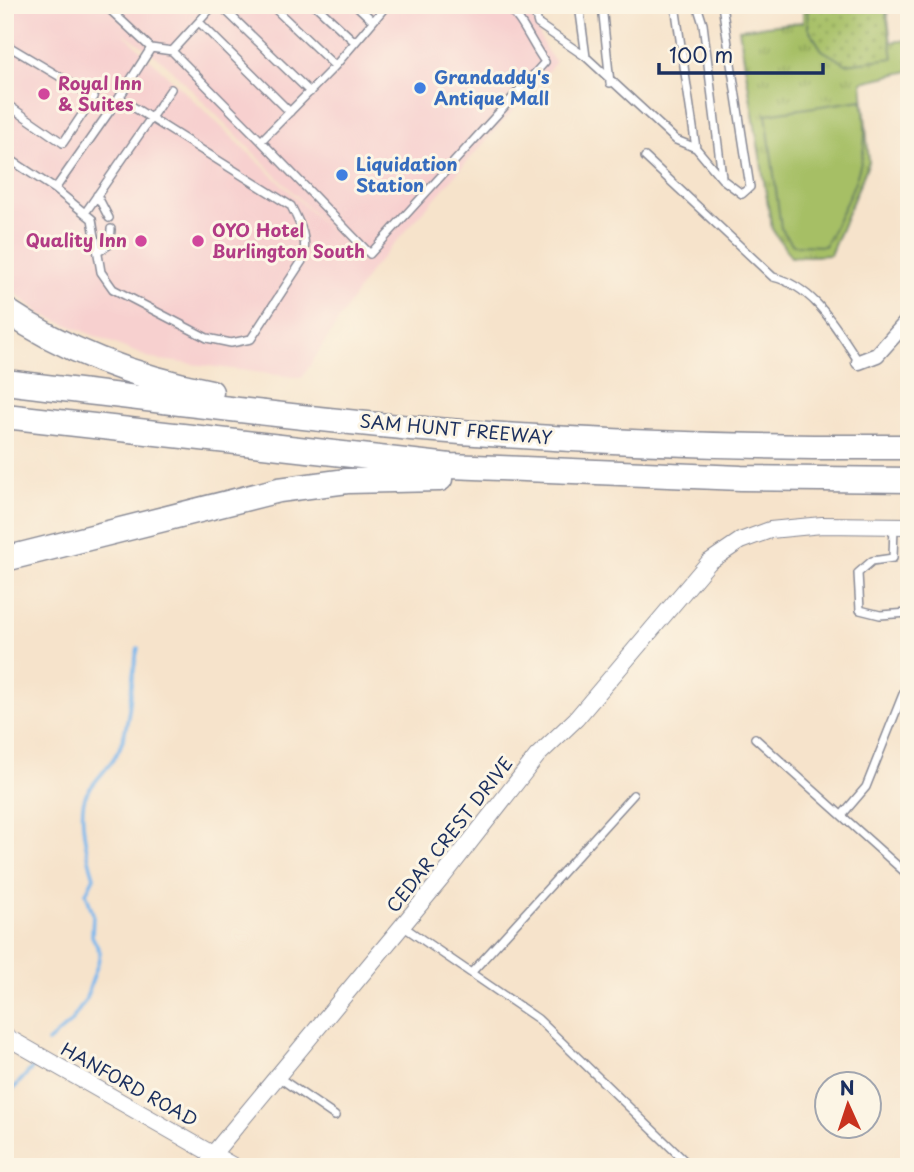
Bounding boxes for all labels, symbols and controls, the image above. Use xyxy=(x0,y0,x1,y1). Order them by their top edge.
scale bar xyxy=(659,32,823,76)
text: 100 m xyxy=(669,38,733,70)
place label: Grandaddy's Antique Mall xyxy=(434,63,550,111)
place label: Royal Inn & Suites xyxy=(58,69,142,117)
marker: Grandaddy's Antique Mall xyxy=(412,80,428,96)
marker: Royal Inn & Suites xyxy=(36,86,52,102)
place label: Liquidation Station xyxy=(356,150,458,198)
marker: Liquidation Station xyxy=(334,167,350,183)
place label: OYO Hotel Burlington South xyxy=(212,216,365,264)
place label: Quality Inn xyxy=(26,226,127,253)
marker: Quality Inn xyxy=(133,233,149,249)
marker: OYO Hotel Burlington South xyxy=(190,233,206,249)
street label: SAM HUNT FREEWAY xyxy=(359,407,554,450)
street label: CEDAR CREST DRIVE xyxy=(379,750,518,918)
street label: HANFORD ROAD xyxy=(56,1035,203,1132)
north arrow xyxy=(813,1070,883,1140)
text: N xyxy=(839,1073,855,1101)

